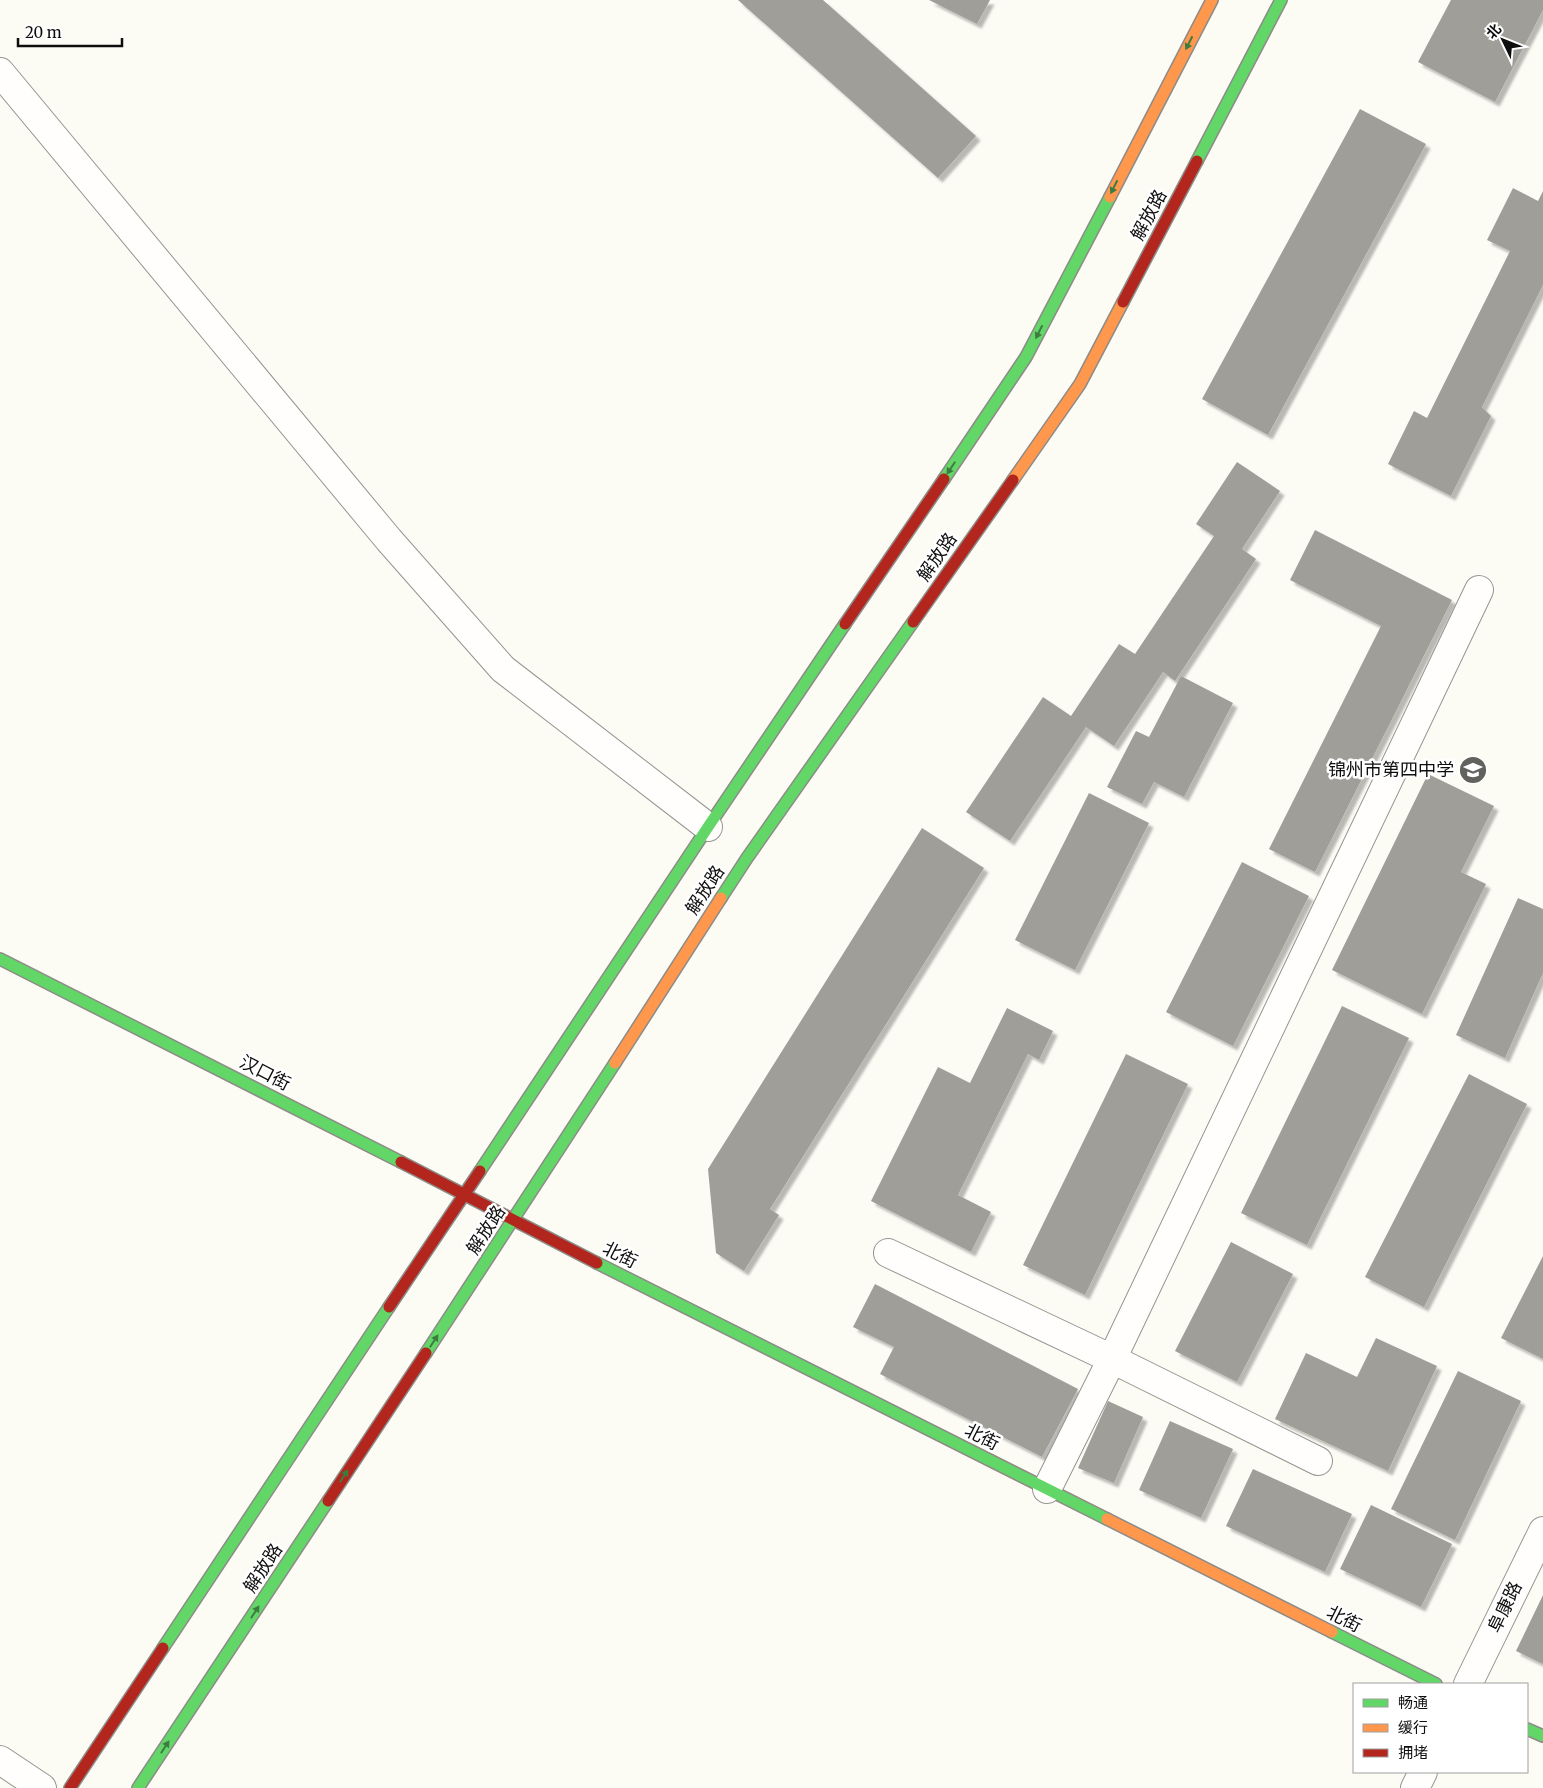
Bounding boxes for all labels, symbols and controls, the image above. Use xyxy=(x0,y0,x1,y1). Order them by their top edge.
scale bar xyxy=(18,15,121,47)
north arrow xyxy=(1478,15,1528,65)
text: 北 xyxy=(1482,20,1505,42)
text: 20 m xyxy=(25,23,62,42)
one-way arrow xyxy=(1185,36,1193,50)
one-way arrow xyxy=(1110,180,1118,195)
street label: 解放路 xyxy=(1126,186,1171,244)
one-way arrow xyxy=(1035,324,1043,339)
one-way arrow xyxy=(946,461,956,475)
street label: 解放路 xyxy=(912,528,961,585)
school or university icon: 锦州市第四中学 xyxy=(1458,755,1488,785)
place label: 锦州市第四中学 xyxy=(1328,758,1454,781)
street label: 解放路 xyxy=(680,861,729,919)
street label: 汉口街 xyxy=(236,1050,295,1095)
street label: 解放路 xyxy=(461,1201,510,1259)
street label: 北街 xyxy=(599,1236,641,1273)
one-way arrow xyxy=(429,1334,439,1347)
street label: 北街 xyxy=(961,1418,1003,1455)
one-way arrow xyxy=(339,1470,349,1483)
street label: 解放路 xyxy=(238,1539,287,1597)
street label: 阜康路 xyxy=(1482,1577,1527,1636)
street label: 北街 xyxy=(1323,1600,1365,1637)
one-way arrow xyxy=(250,1605,259,1618)
legend xyxy=(1353,1683,1528,1773)
text: 畅通 xyxy=(1398,1693,1428,1712)
text: 缓行 xyxy=(1398,1718,1428,1737)
one-way arrow xyxy=(160,1741,170,1754)
text: 拥堵 xyxy=(1398,1743,1428,1762)

